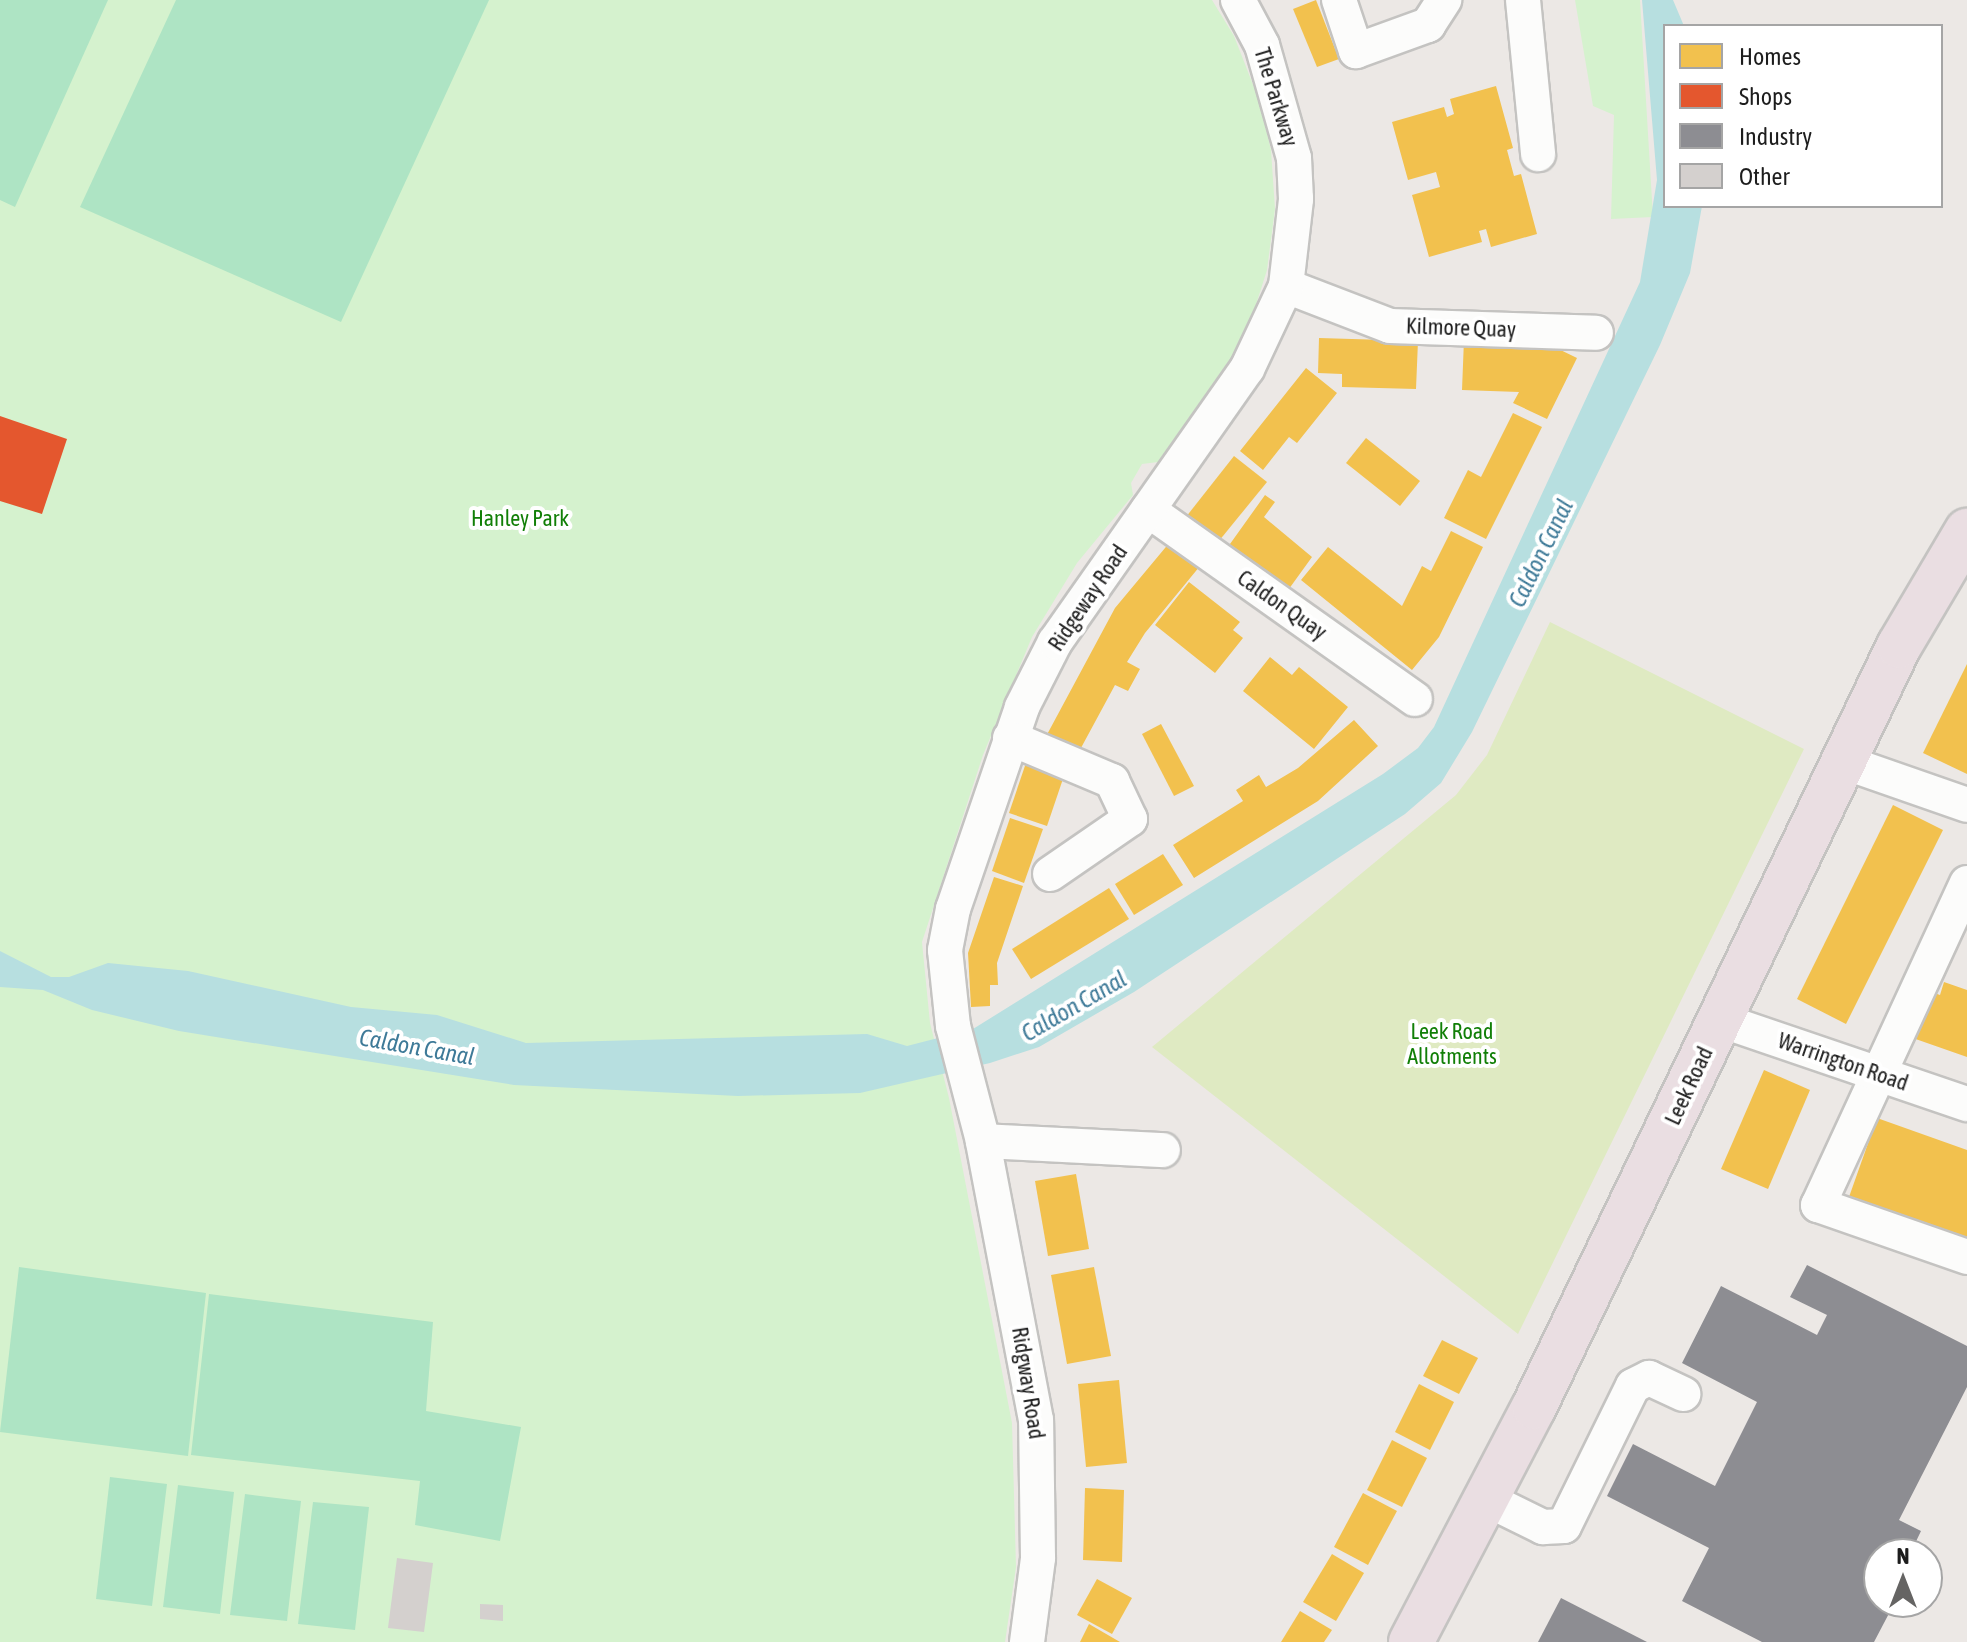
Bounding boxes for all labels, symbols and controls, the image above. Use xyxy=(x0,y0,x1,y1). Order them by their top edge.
legend xyxy=(1663,24,1943,208)
text: Homes xyxy=(1739,43,1801,70)
street label: The Parkway xyxy=(1248,44,1304,150)
text: Shops xyxy=(1739,83,1792,110)
text: Industry xyxy=(1739,123,1812,150)
text: Other xyxy=(1739,163,1790,190)
street label: Kilmore Quay xyxy=(1406,313,1516,343)
water label: Caldon Canal xyxy=(1502,494,1580,612)
park label: Hanley Park xyxy=(471,506,569,532)
street label: Ridgeway Road xyxy=(1043,540,1133,656)
street label: Caldon Quay xyxy=(1232,565,1332,645)
water label: Caldon Canal xyxy=(1016,964,1132,1048)
park label: Leek Road Allotments xyxy=(1407,1018,1497,1070)
water label: Caldon Canal xyxy=(357,1023,477,1071)
street label: Warrington Road xyxy=(1774,1027,1912,1097)
street label: Leek Road xyxy=(1659,1043,1719,1129)
street label: Ridgway Road xyxy=(1006,1325,1050,1441)
north arrow xyxy=(1863,1538,1943,1618)
text: N xyxy=(1897,1543,1909,1569)

